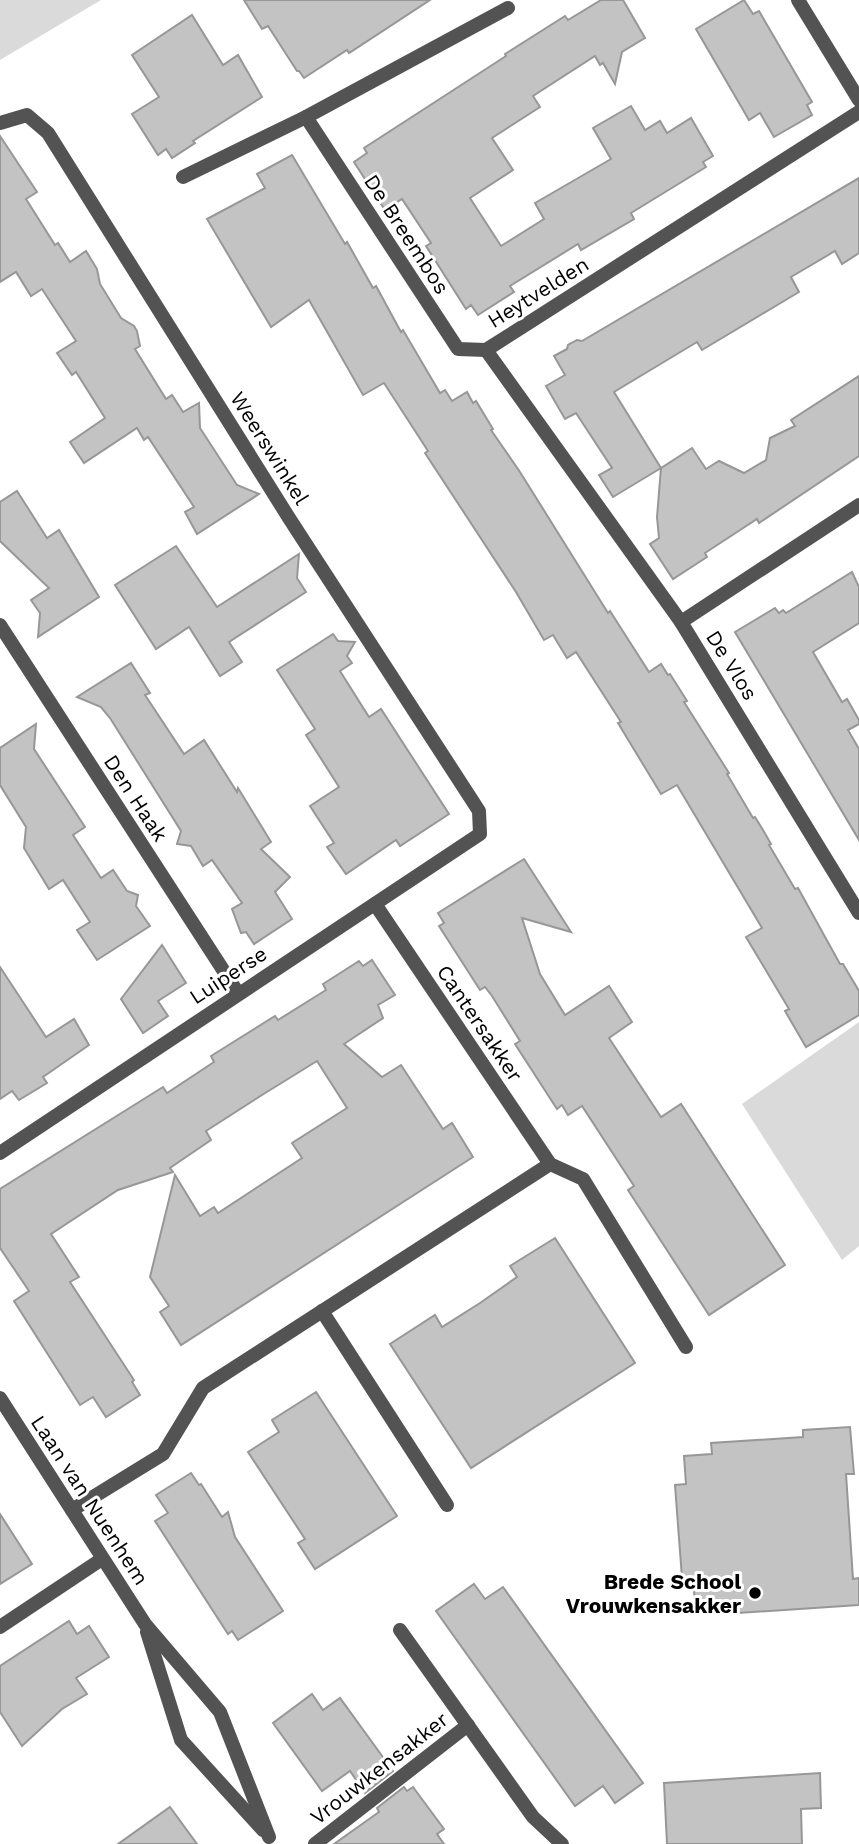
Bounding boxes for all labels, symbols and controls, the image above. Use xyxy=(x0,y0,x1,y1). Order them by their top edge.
street label: De Breembos xyxy=(359,170,455,298)
street label: Heytvelden xyxy=(483,251,593,333)
street label: Weerswinkel xyxy=(225,387,315,510)
street label: De Vlos xyxy=(701,626,763,704)
street label: Den Haak xyxy=(99,750,173,846)
street label: Luiperse xyxy=(185,941,271,1009)
street label: Cantersakker xyxy=(432,960,528,1086)
street label: Laan van Nuenhem xyxy=(26,1411,154,1589)
place label: Brede School Vrouwkensakker xyxy=(566,1569,741,1618)
marker: Brede School Vrouwkensakker xyxy=(747,1585,763,1601)
street label: Vrouwkensakker xyxy=(305,1706,453,1830)

